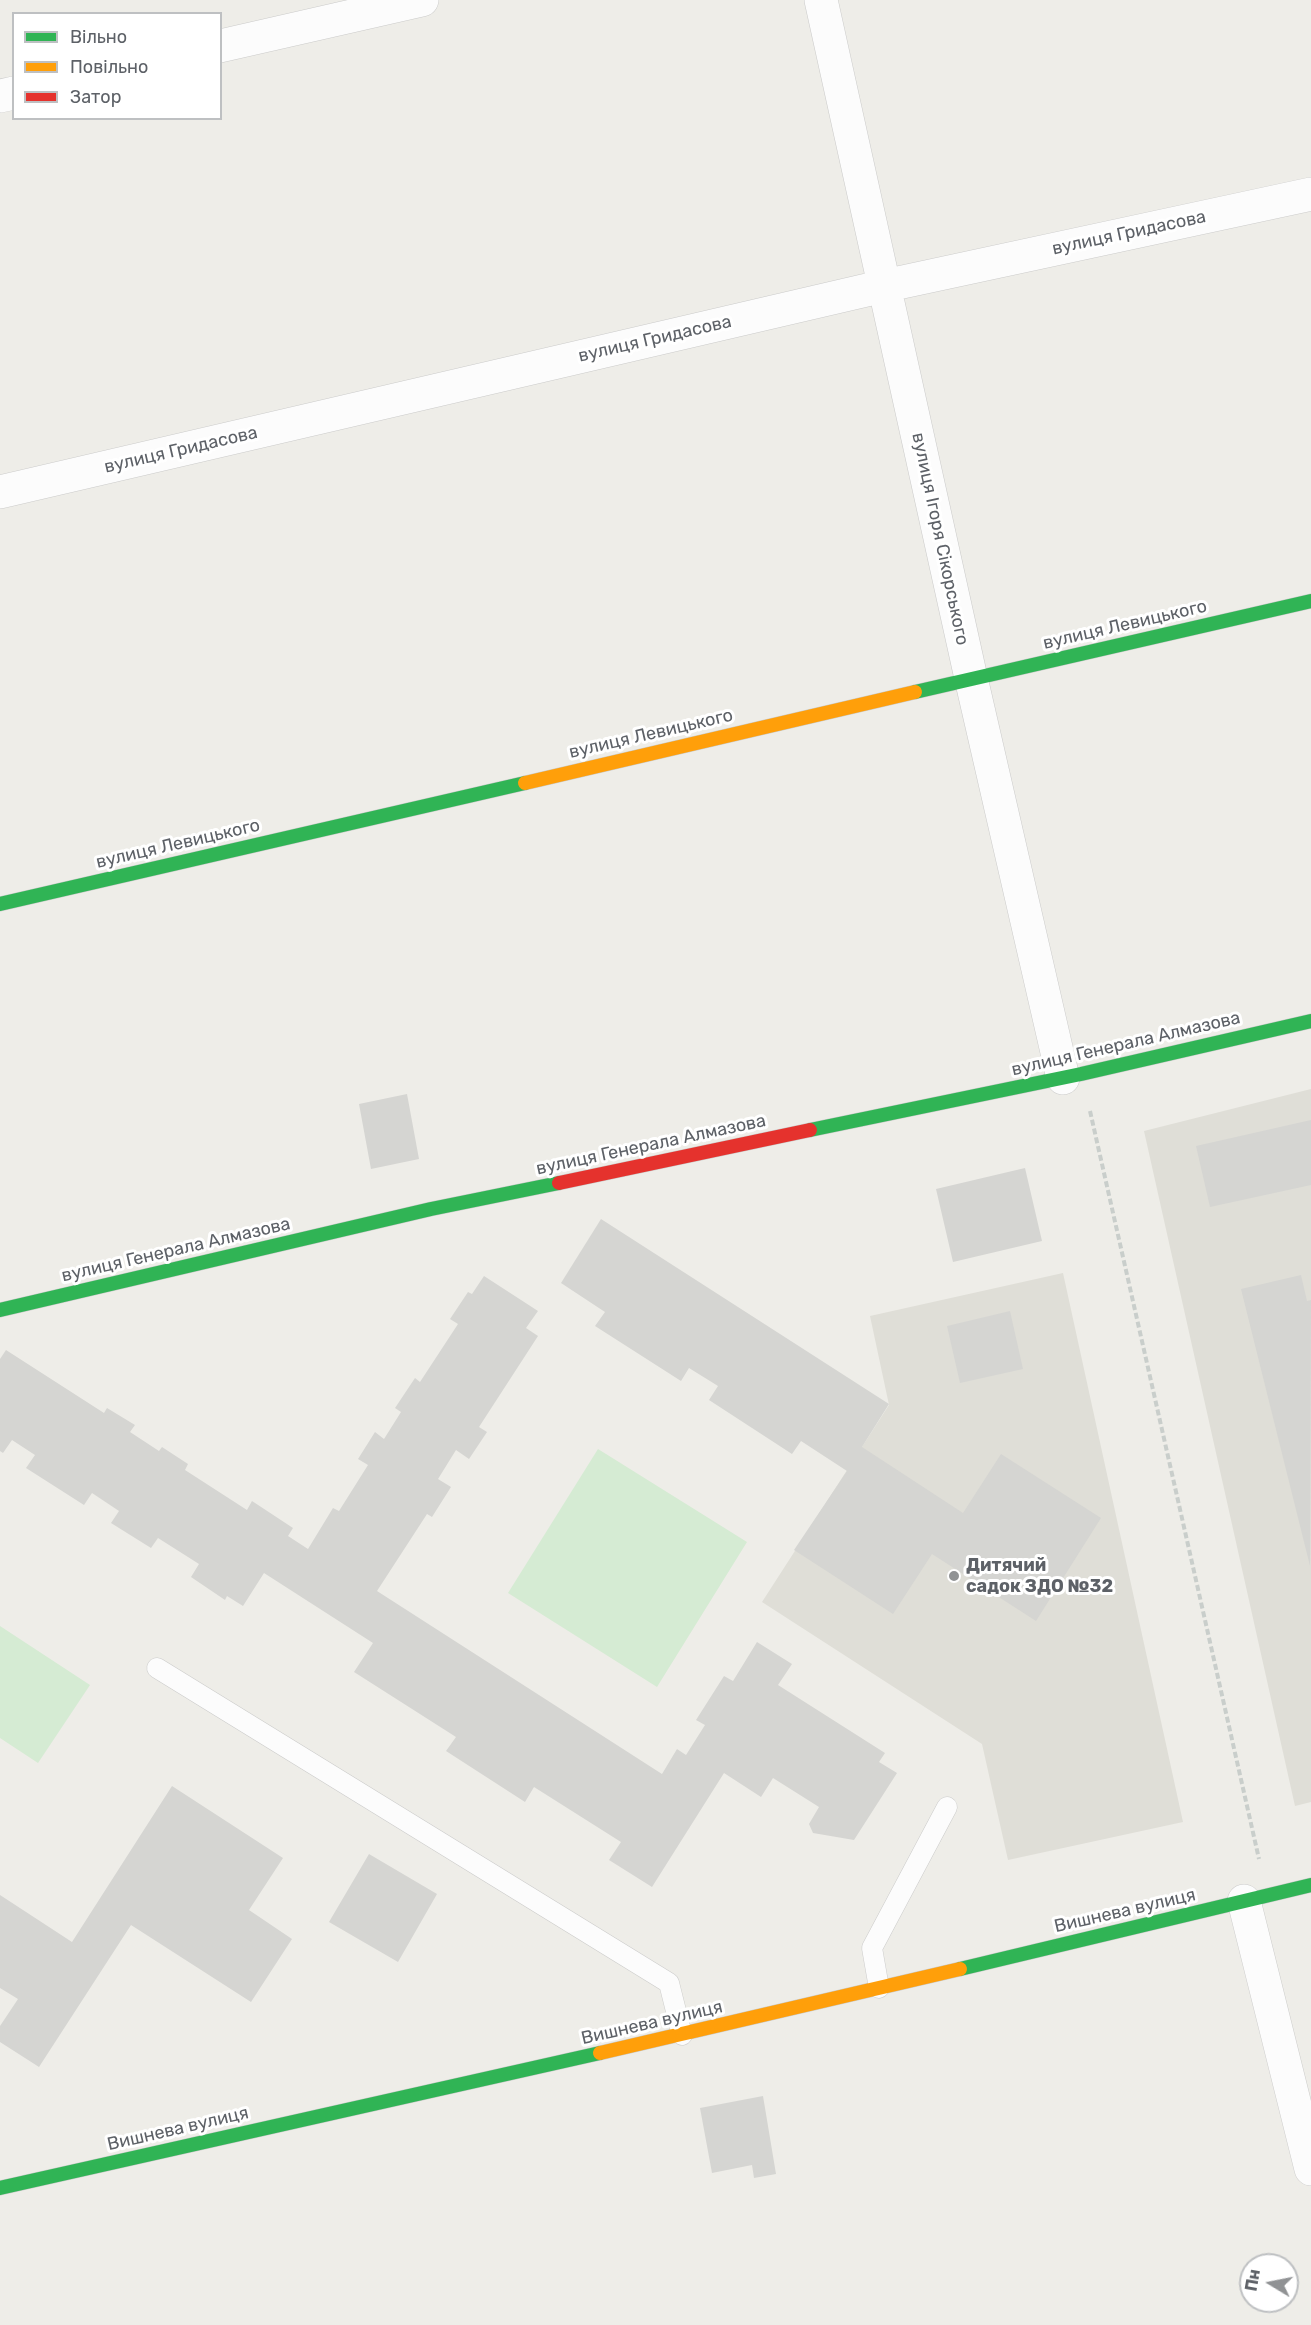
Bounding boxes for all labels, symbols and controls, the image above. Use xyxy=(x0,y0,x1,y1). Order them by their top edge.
legend xyxy=(12,12,222,120)
text: Вільно xyxy=(70,26,127,48)
text: Повільно xyxy=(70,56,148,78)
text: Затор xyxy=(70,86,121,108)
street label: вулиця Гридасова xyxy=(1050,206,1208,260)
street label: вулиця Гридасова xyxy=(576,311,734,367)
street label: вулиця Гридасова xyxy=(102,422,260,478)
street label: вулиця Ігоря Сікорського xyxy=(907,431,973,647)
street label: вулиця Левицького xyxy=(1041,596,1209,654)
street label: вулиця Левицького xyxy=(567,705,735,763)
street label: вулиця Левицького xyxy=(94,815,262,873)
street label: вулиця Генерала Алмазова xyxy=(1009,1007,1243,1081)
street label: вулиця Генерала Алмазова xyxy=(534,1110,768,1180)
street label: вулиця Генерала Алмазова xyxy=(59,1213,293,1287)
place label: Дитячий садок ЗДО №32 xyxy=(966,1555,1113,1598)
marker: Дитячий садок ЗДО №32 xyxy=(947,1569,961,1583)
street label: Вишнева вулиця xyxy=(1052,1884,1198,1938)
street label: Вишнева вулиця xyxy=(579,1996,725,2050)
street label: Вишнева вулиця xyxy=(105,2102,251,2156)
north arrow xyxy=(1239,2253,1299,2313)
text: Пн xyxy=(1241,2268,1264,2293)

